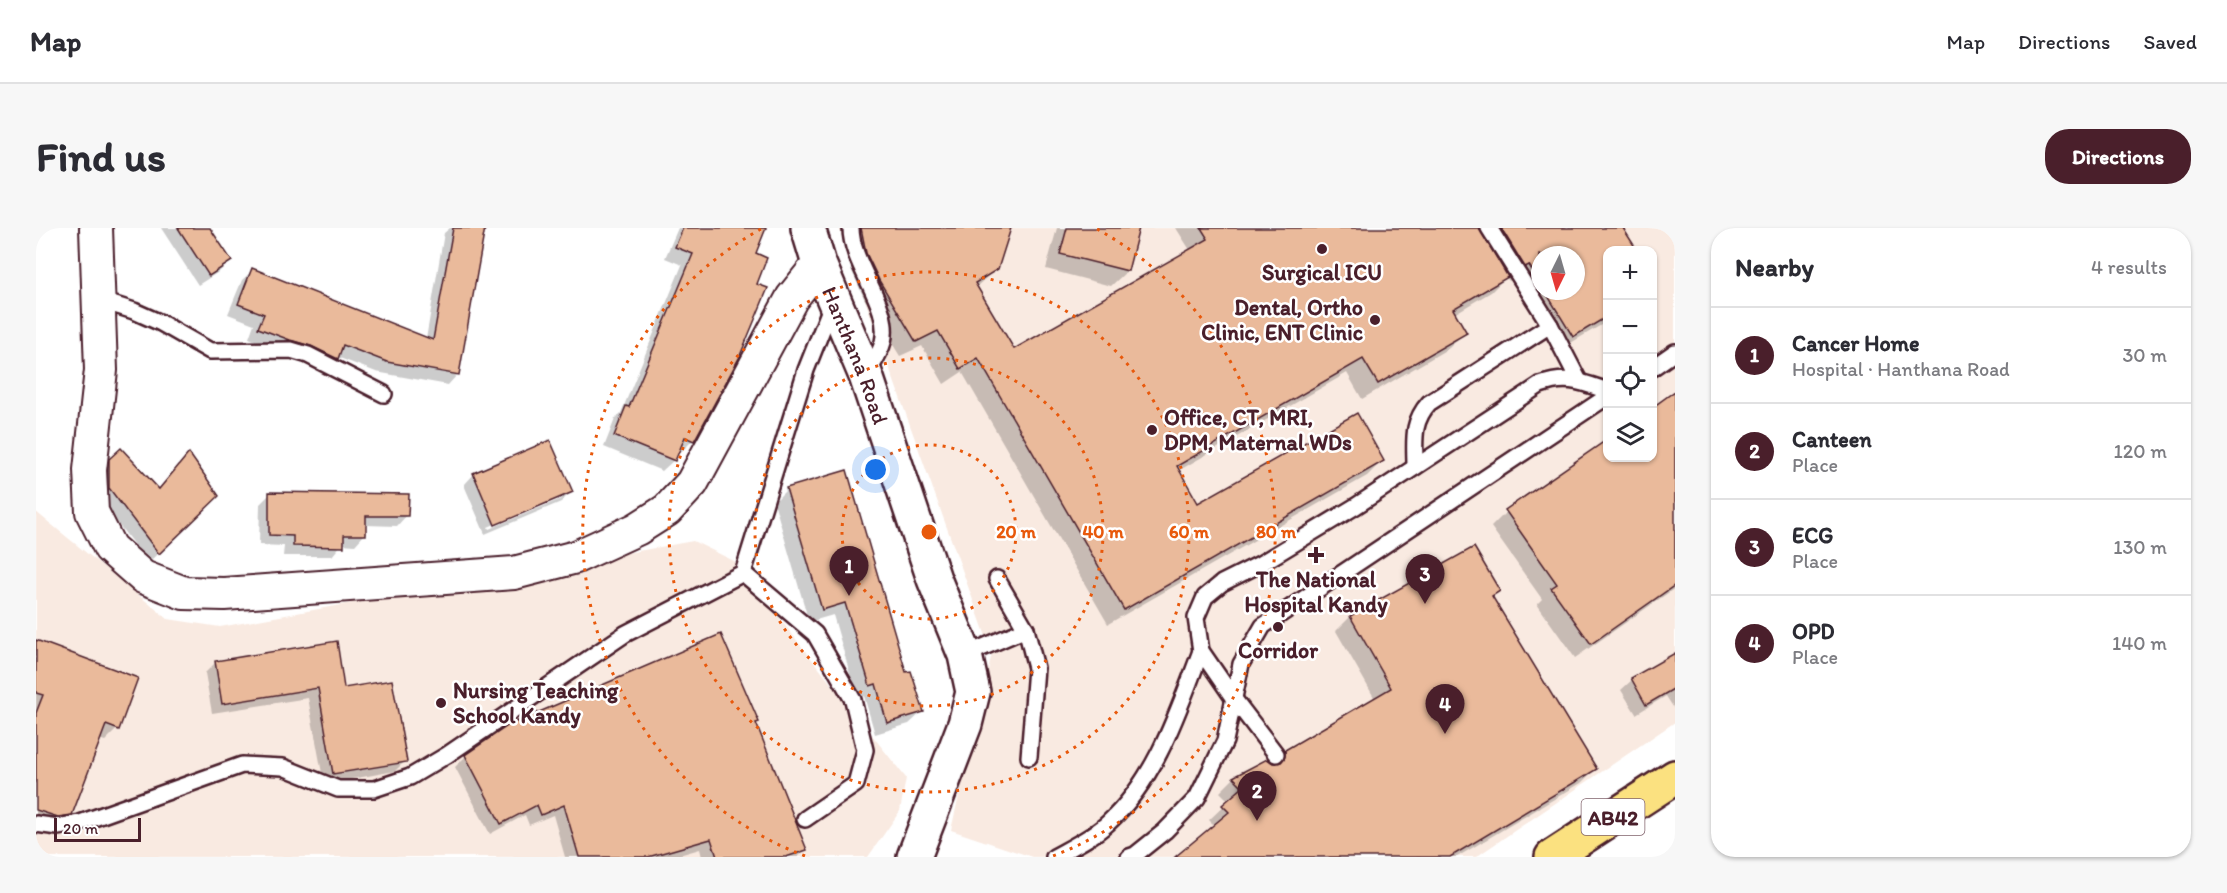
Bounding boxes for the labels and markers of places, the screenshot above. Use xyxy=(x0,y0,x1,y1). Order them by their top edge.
marker: Surgical ICU xyxy=(1315,242,1329,256)
place label: Surgical ICU xyxy=(1262,259,1382,286)
place label: Dental, Ortho Clinic, ENT Clinic xyxy=(1201,294,1364,346)
marker: Dental, Ortho Clinic, ENT Clinic xyxy=(1368,313,1382,327)
place label: Office, CT, MRI, DPM, Maternal WDs xyxy=(1164,404,1352,456)
marker: Office, CT, MRI, DPM, Maternal WDs xyxy=(1145,423,1159,437)
centre of rings xyxy=(919,522,939,542)
pin: 1 xyxy=(830,546,868,596)
marker: The National Hospital Kandy xyxy=(1307,546,1325,564)
pin: 3 xyxy=(1406,554,1444,604)
place label: The National Hospital Kandy xyxy=(1244,566,1388,618)
marker: Corridor xyxy=(1271,620,1285,634)
place label: Corridor xyxy=(1238,637,1319,664)
place label: Nursing Teaching School Kandy xyxy=(453,677,619,729)
pin: 4 xyxy=(1426,684,1464,734)
marker: Nursing Teaching School Kandy xyxy=(434,696,448,710)
pin: 2 xyxy=(1238,772,1276,821)

